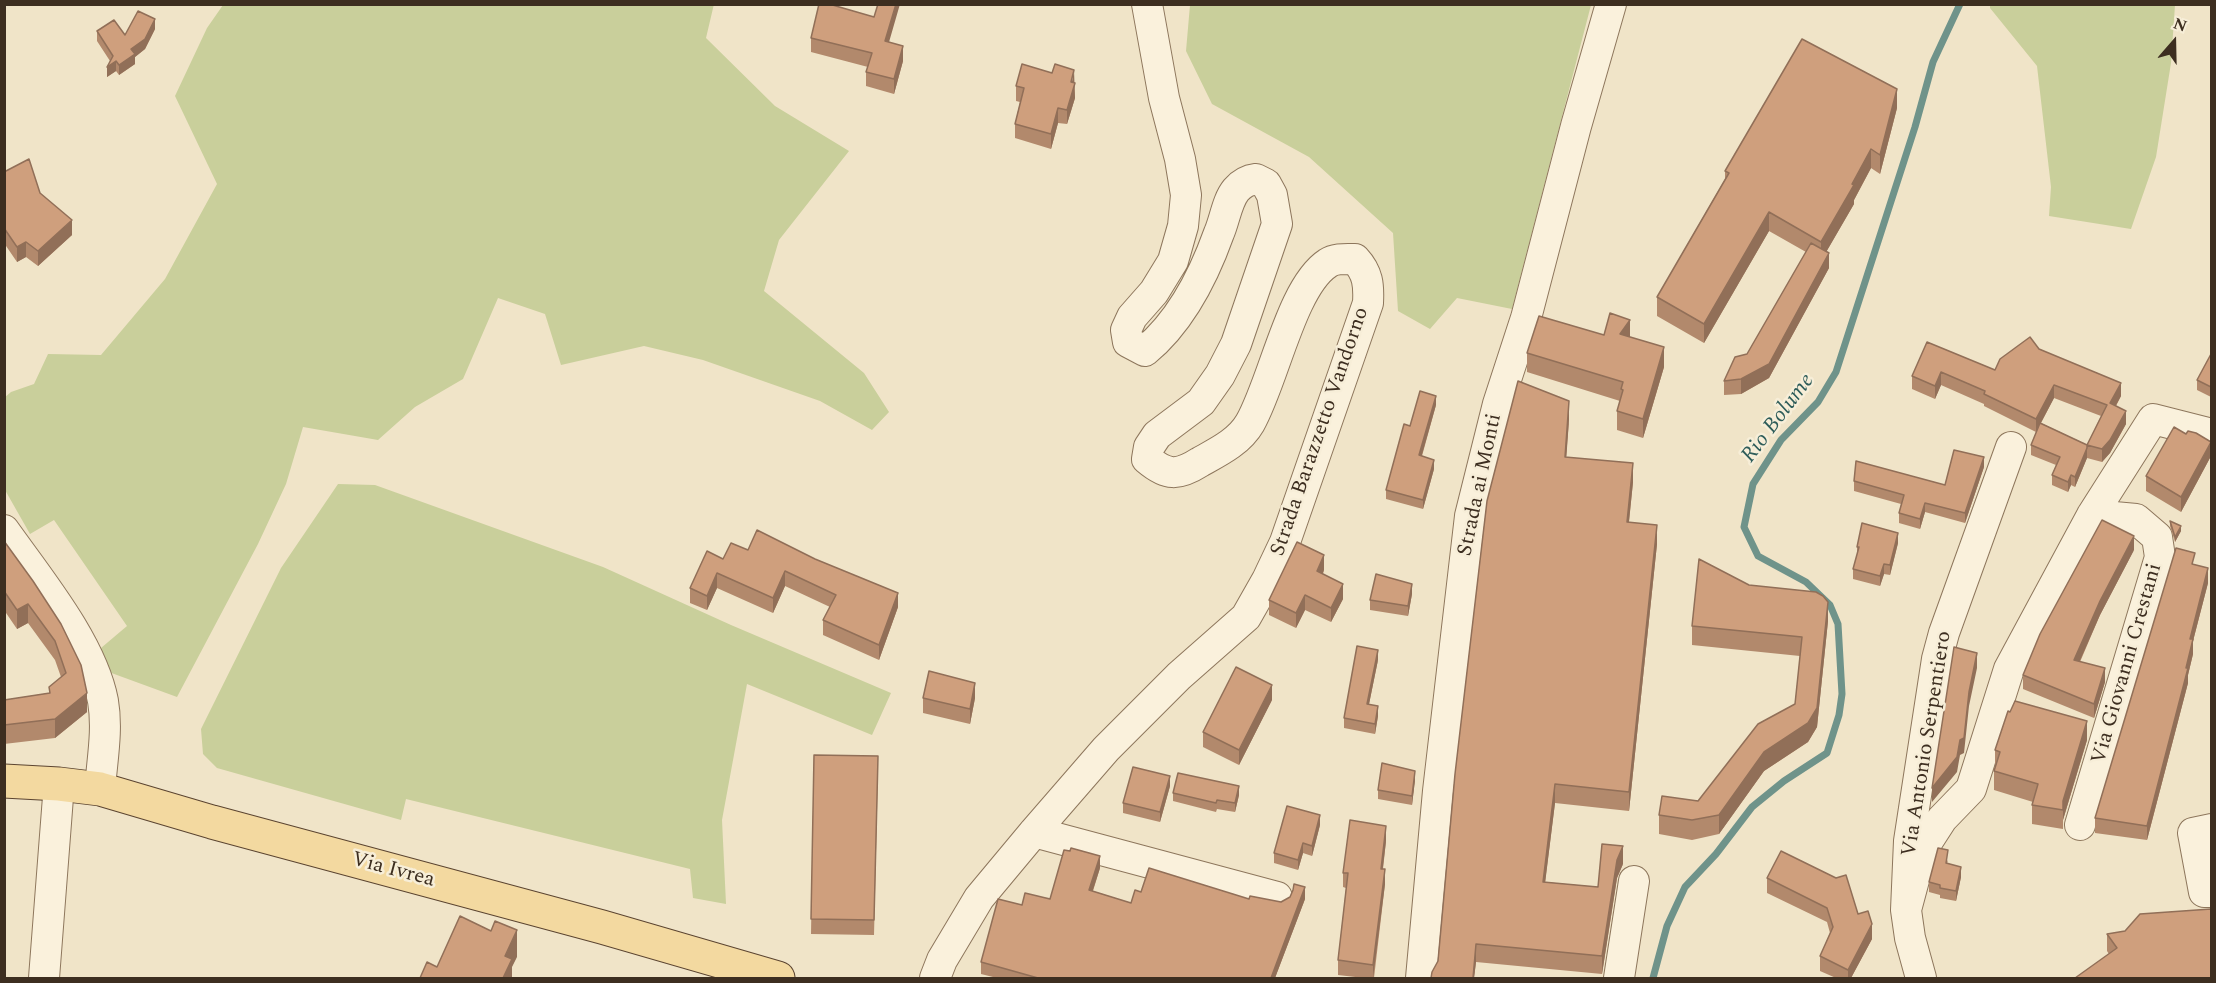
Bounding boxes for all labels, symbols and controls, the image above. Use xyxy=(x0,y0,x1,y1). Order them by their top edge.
north arrow xyxy=(2144,12,2204,72)
text: N xyxy=(2170,12,2190,39)
street label: Strada Barazzetto Vandorno xyxy=(1267,304,1375,560)
water label: Rio Bolume xyxy=(1737,369,1821,469)
street label: Strada ai Monti xyxy=(1454,412,1508,558)
street label: Via Giovanni Crestani xyxy=(2087,561,2169,767)
street label: Via Antonio Serpentiero xyxy=(1898,629,1958,859)
street label: Via Ivrea xyxy=(349,848,437,894)

